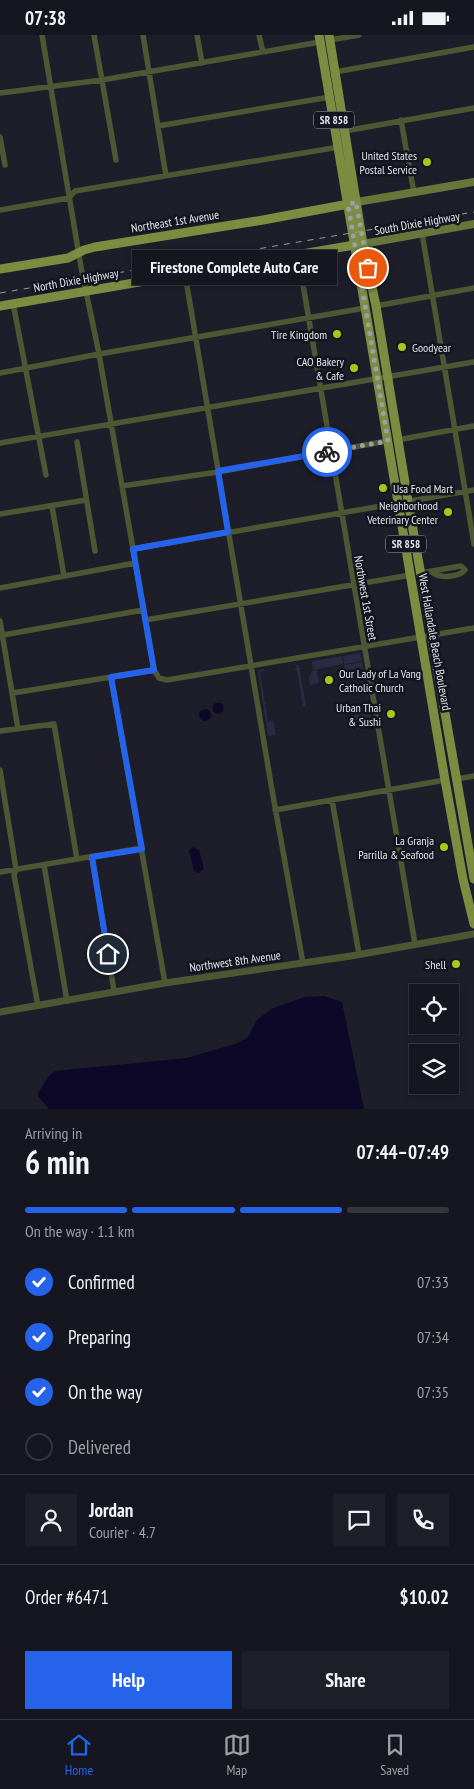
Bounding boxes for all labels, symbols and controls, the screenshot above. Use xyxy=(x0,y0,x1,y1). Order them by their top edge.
text: 07:38 xyxy=(25,6,66,30)
road number: SR 858 xyxy=(314,111,354,129)
place label: United States Postal Service xyxy=(360,148,417,177)
marker: United States Postal Service xyxy=(421,156,433,168)
street label: Northeast 1st Avenue xyxy=(130,207,220,235)
street label: South Dixie Highway xyxy=(373,208,461,238)
pin xyxy=(347,247,389,289)
callout: Firestone Complete Auto Care xyxy=(133,251,338,285)
icon: bag xyxy=(354,254,382,282)
text: Firestone Complete Auto Care xyxy=(150,257,319,277)
street label: North Dixie Highway xyxy=(32,265,120,295)
place label: Tire Kingdom xyxy=(271,327,327,342)
marker: Tire Kingdom xyxy=(331,328,343,340)
place label: Goodyear xyxy=(412,340,452,355)
marker: Goodyear xyxy=(396,341,408,353)
place label: CAO Bakery & Cafe xyxy=(297,354,344,383)
marker: CAO Bakery & Cafe xyxy=(348,362,360,374)
courier xyxy=(302,427,352,477)
icon: bike xyxy=(313,438,341,466)
place label: Usa Food Mart xyxy=(393,481,454,496)
marker: Usa Food Mart xyxy=(377,482,389,494)
place label: Neighborhood Veterinary Center xyxy=(366,498,439,527)
marker: Neighborhood Veterinary Center xyxy=(442,506,454,518)
road number: SR 858 xyxy=(386,535,426,553)
street label: Northwest 1st Street xyxy=(351,554,381,642)
street label: West Hallandale Beach Boulevard xyxy=(416,572,454,712)
place label: Our Lady of La Vang Catholic Church xyxy=(339,666,421,695)
marker: Our Lady of La Vang Catholic Church xyxy=(323,674,335,686)
place label: Urban Thai & Sushi xyxy=(336,700,381,729)
marker: Urban Thai & Sushi xyxy=(385,708,397,720)
place label: La Granja Parrilla & Seafood xyxy=(358,833,434,862)
marker: La Granja Parrilla & Seafood xyxy=(438,841,450,853)
pin xyxy=(87,933,129,975)
icon: home xyxy=(94,940,122,968)
street label: Northwest 8th Avenue xyxy=(188,947,282,975)
place label: Shell xyxy=(425,957,446,972)
marker: Shell xyxy=(450,958,462,970)
map controls xyxy=(409,984,459,1094)
button: locate xyxy=(409,984,459,1034)
button: layers xyxy=(409,1044,459,1094)
text: Arriving in xyxy=(25,1123,82,1143)
text: 07:44–07:49 xyxy=(356,1140,449,1164)
text: 6 min xyxy=(25,1141,90,1183)
text: On the way · 1.1 km xyxy=(25,1221,135,1241)
icon: check xyxy=(25,1268,53,1296)
text: Confirmed xyxy=(68,1270,135,1294)
text: 07:33 xyxy=(417,1272,449,1292)
icon: check xyxy=(25,1323,53,1351)
text: Preparing xyxy=(68,1325,131,1349)
text: 07:34 xyxy=(417,1327,449,1347)
icon: check xyxy=(25,1378,53,1406)
text: On the way xyxy=(68,1380,142,1404)
text: 07:35 xyxy=(417,1382,449,1402)
text: Delivered xyxy=(68,1435,131,1459)
button: person xyxy=(25,1494,77,1546)
button: chat xyxy=(333,1494,385,1546)
button: phone xyxy=(397,1494,449,1546)
text: Jordan xyxy=(89,1498,133,1522)
text: Courier · 4.7 xyxy=(89,1522,156,1542)
text: Order #6471 xyxy=(25,1585,109,1609)
text: $10.02 xyxy=(400,1585,449,1609)
button: Help xyxy=(25,1651,232,1709)
button: Share xyxy=(242,1651,449,1709)
tab: Home xyxy=(65,1731,93,1779)
tab: Map xyxy=(223,1731,251,1779)
tab: Saved xyxy=(380,1731,409,1779)

